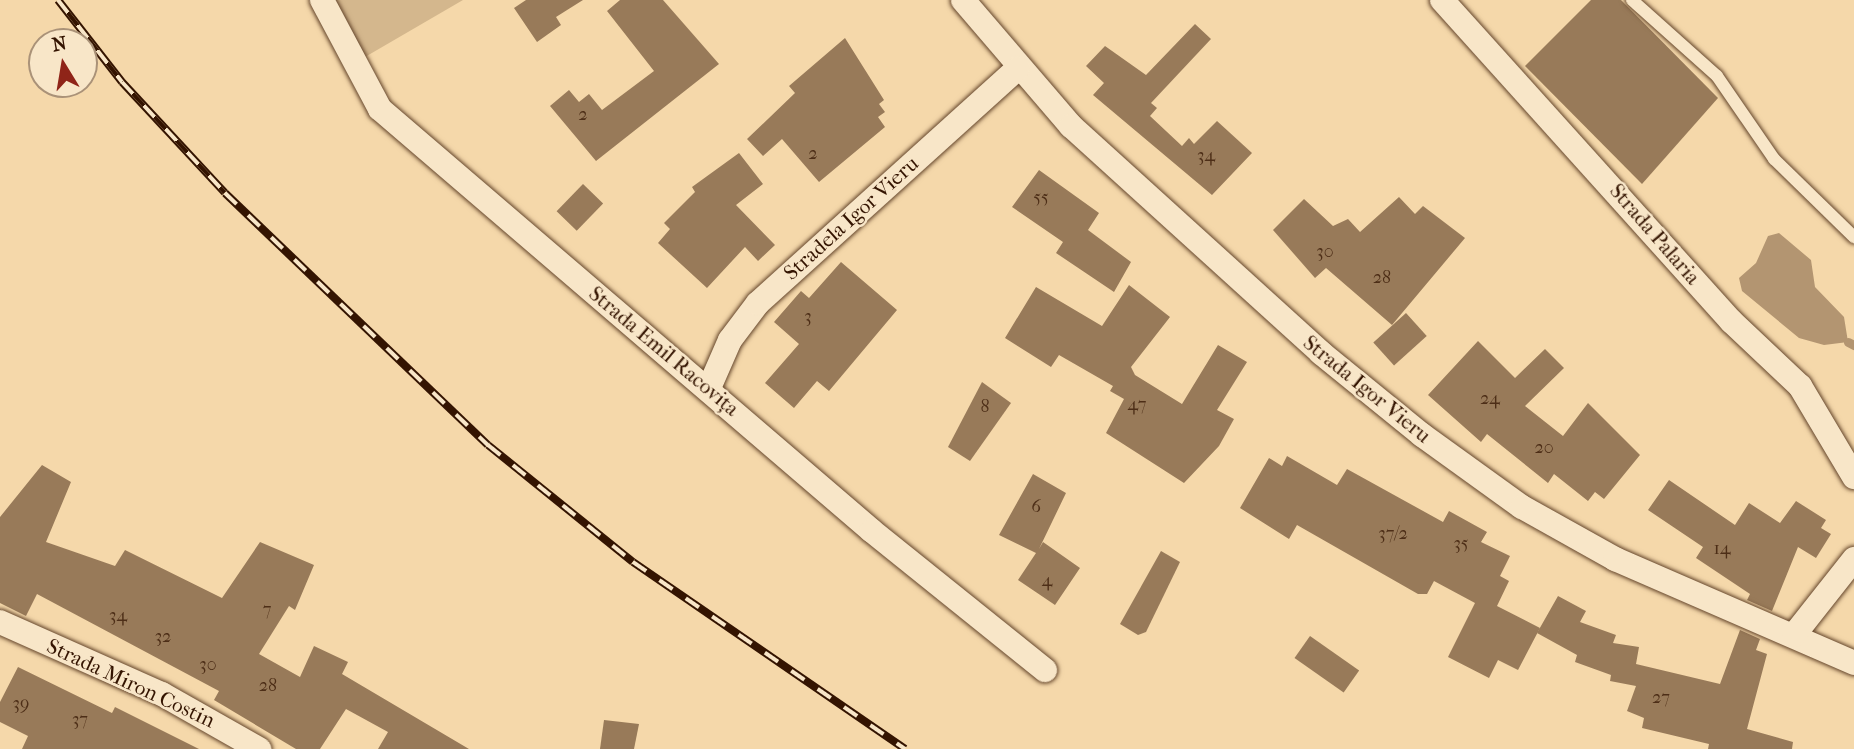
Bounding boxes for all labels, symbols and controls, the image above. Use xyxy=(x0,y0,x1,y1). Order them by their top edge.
north arrow xyxy=(28,28,98,98)
text: N xyxy=(50,32,69,57)
house number: 2 xyxy=(578,104,588,126)
house number: 2 xyxy=(808,143,818,165)
house number: 34 xyxy=(1197,145,1215,167)
street label: Stradela Igor Vieru xyxy=(778,151,924,285)
street label: Strada Palaria xyxy=(1604,178,1706,290)
house number: 55 xyxy=(1033,187,1049,209)
house number: 30 xyxy=(1316,241,1334,263)
house number: 28 xyxy=(1373,267,1391,289)
street label: Strada Emil Racovița xyxy=(584,281,744,421)
house number: 3 xyxy=(804,306,812,328)
street label: Strada Igor Vieru xyxy=(1298,330,1436,448)
house number: 24 xyxy=(1480,388,1500,410)
house number: 47 xyxy=(1128,394,1146,416)
house number: 8 xyxy=(980,396,990,418)
house number: 20 xyxy=(1534,437,1554,459)
house number: 6 xyxy=(1031,496,1041,518)
house number: 37/2 xyxy=(1378,523,1408,545)
house number: 35 xyxy=(1453,533,1469,555)
house number: 14 xyxy=(1713,538,1731,560)
house number: 4 xyxy=(1042,570,1052,592)
house number: 7 xyxy=(263,599,271,621)
house number: 34 xyxy=(109,605,127,627)
house number: 32 xyxy=(155,626,171,648)
street label: Strada Miron Costin xyxy=(43,633,219,733)
house number: 30 xyxy=(199,654,217,676)
house number: 28 xyxy=(259,675,277,697)
house number: 27 xyxy=(1652,687,1670,709)
house number: 39 xyxy=(13,693,29,715)
house number: 37 xyxy=(72,709,88,731)

